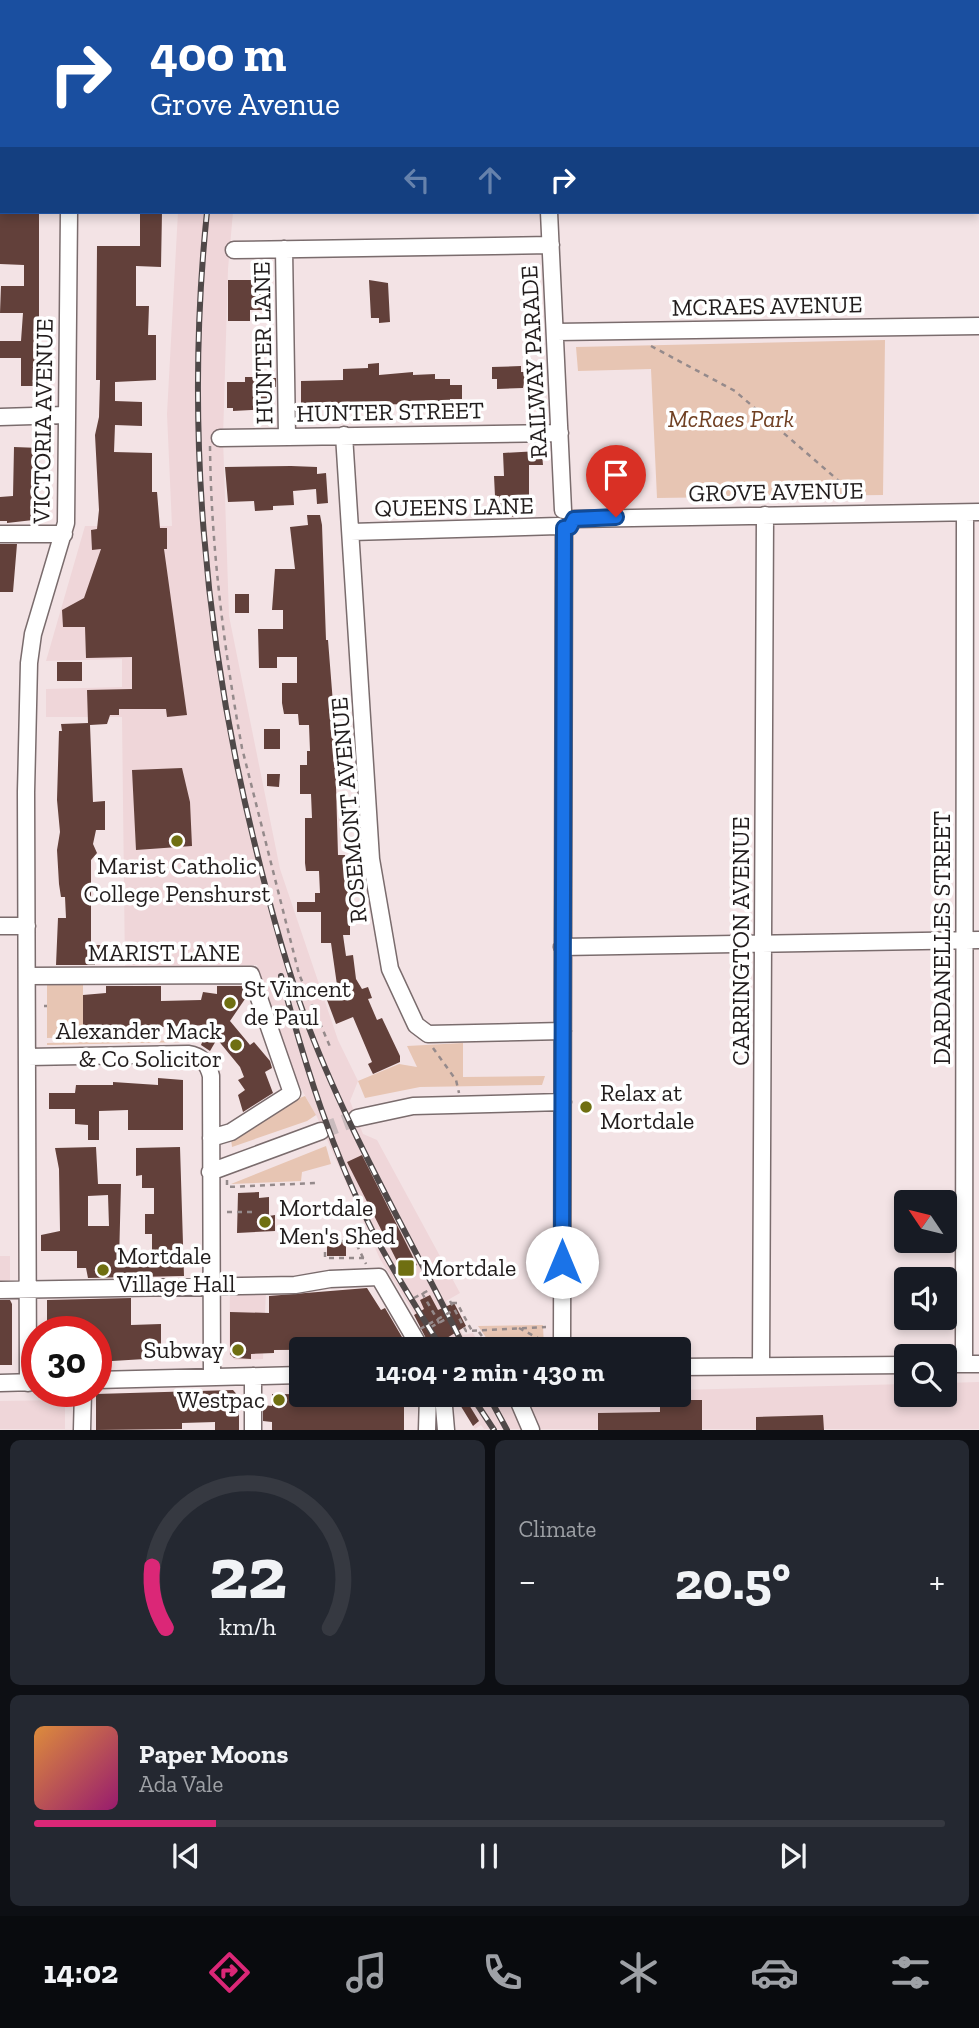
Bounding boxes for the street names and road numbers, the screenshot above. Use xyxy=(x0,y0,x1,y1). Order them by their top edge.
street label: HUNTER LANE xyxy=(247,261,278,425)
street label: RAILWAY PARADE xyxy=(514,265,553,459)
street label: MCRAES AVENUE xyxy=(671,289,863,322)
street label: VICTORIA AVENUE xyxy=(26,318,59,525)
street label: HUNTER STREET xyxy=(296,395,484,428)
street label: GROVE AVENUE xyxy=(688,475,864,508)
street label: QUEENS LANE xyxy=(374,491,534,522)
street label: ROSEMONT AVENUE xyxy=(324,696,373,924)
street label: DARDANELLES STREET xyxy=(927,811,956,1065)
street label: CARRINGTON AVENUE xyxy=(726,816,755,1066)
street label: MARIST LANE xyxy=(88,938,240,967)

